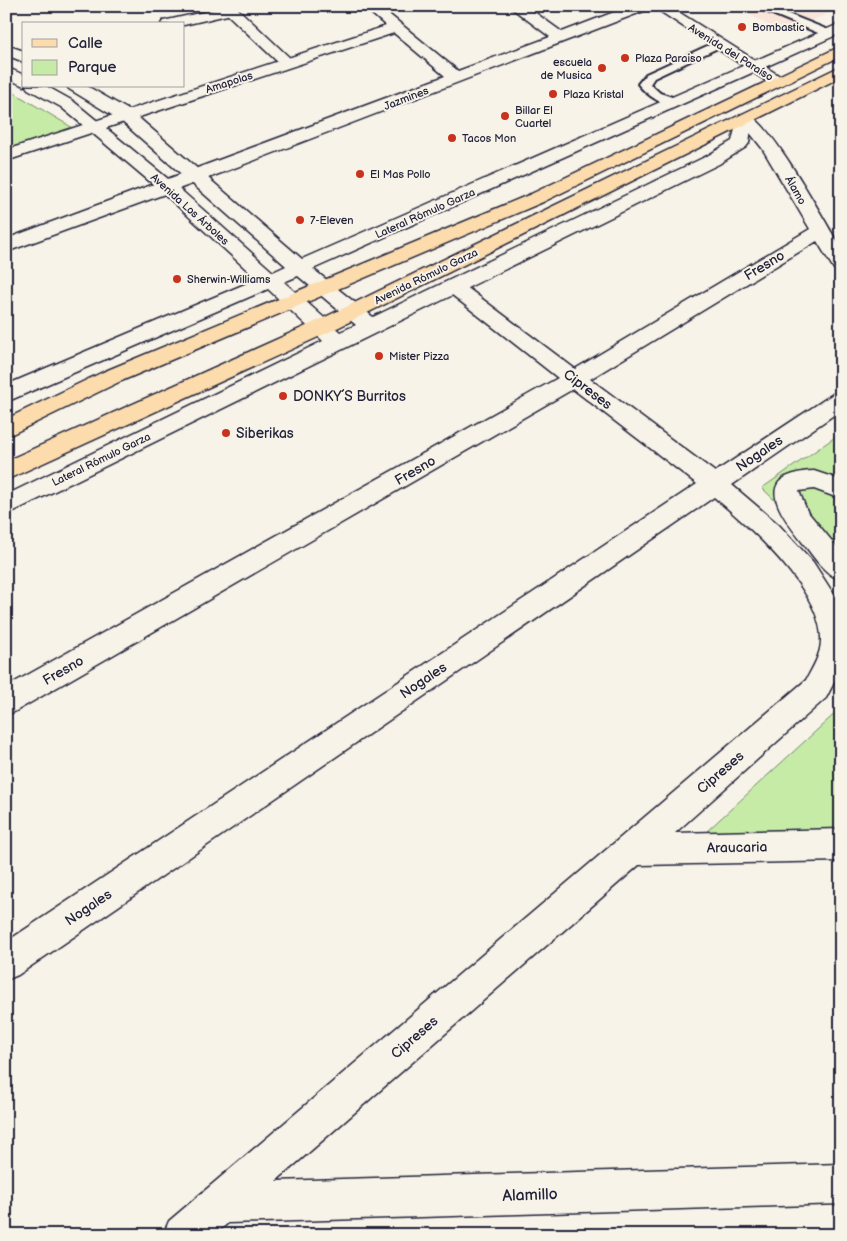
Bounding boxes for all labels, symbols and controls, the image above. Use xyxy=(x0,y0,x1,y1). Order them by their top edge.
street label: Avenida del Paraíso xyxy=(686,21,776,84)
marker: Bombastic xyxy=(736,21,748,33)
place label: Bombastic xyxy=(752,21,805,34)
legend xyxy=(22,22,185,88)
text: Calle xyxy=(68,34,103,53)
marker: Plaza Paraiso xyxy=(619,52,631,64)
place label: Plaza Paraiso xyxy=(635,52,702,65)
place label: escuela de Musica xyxy=(540,56,592,82)
text: Parque xyxy=(68,58,117,77)
marker: escuela de Musica xyxy=(596,62,608,74)
street label: Amapolas xyxy=(204,69,255,96)
street label: Jazmines xyxy=(382,84,431,113)
marker: Plaza Kristal xyxy=(547,88,559,100)
place label: Plaza Kristal xyxy=(563,88,624,101)
place label: Billar El Cuartel xyxy=(515,104,553,130)
marker: Billar El Cuartel xyxy=(499,110,511,122)
marker: Tacos Mon xyxy=(446,132,458,144)
place label: Tacos Mon xyxy=(462,132,516,145)
marker: El Mas Pollo xyxy=(354,168,366,180)
place label: El Mas Pollo xyxy=(370,168,431,181)
street label: Avenida Los Árboles xyxy=(148,170,232,248)
street label: Álamo xyxy=(782,173,810,207)
street label: Lateral Rómulo Garza xyxy=(373,186,477,241)
marker: 7-Eleven xyxy=(294,214,306,226)
place label: 7-Eleven xyxy=(310,214,353,227)
street label: Avenida Rómulo Garza xyxy=(372,246,480,307)
street label: Fresno xyxy=(741,247,788,284)
marker: Sherwin-Williams xyxy=(171,273,183,285)
place label: Sherwin-Williams xyxy=(187,273,271,286)
marker: Mister Pizza xyxy=(373,350,385,362)
place label: Mister Pizza xyxy=(389,350,449,363)
street label: Cipreses xyxy=(560,366,615,413)
place label: DONKY´S Burritos xyxy=(293,388,406,405)
marker: DONKY´S Burritos xyxy=(277,390,289,402)
place label: Siberikas xyxy=(236,425,294,442)
marker: Siberikas xyxy=(220,427,232,439)
street label: Lateral Rómulo Garza xyxy=(50,430,153,489)
street label: Nogales xyxy=(733,432,786,475)
street label: Fresno xyxy=(392,452,439,489)
street label: Fresno xyxy=(40,652,87,689)
street label: Nogales xyxy=(397,659,450,702)
street label: Cipreses xyxy=(693,747,747,797)
street label: Araucaria xyxy=(707,838,768,857)
street label: Nogales xyxy=(62,886,115,929)
street label: Cipreses xyxy=(387,1012,441,1062)
street label: Alamillo xyxy=(502,1185,558,1206)

